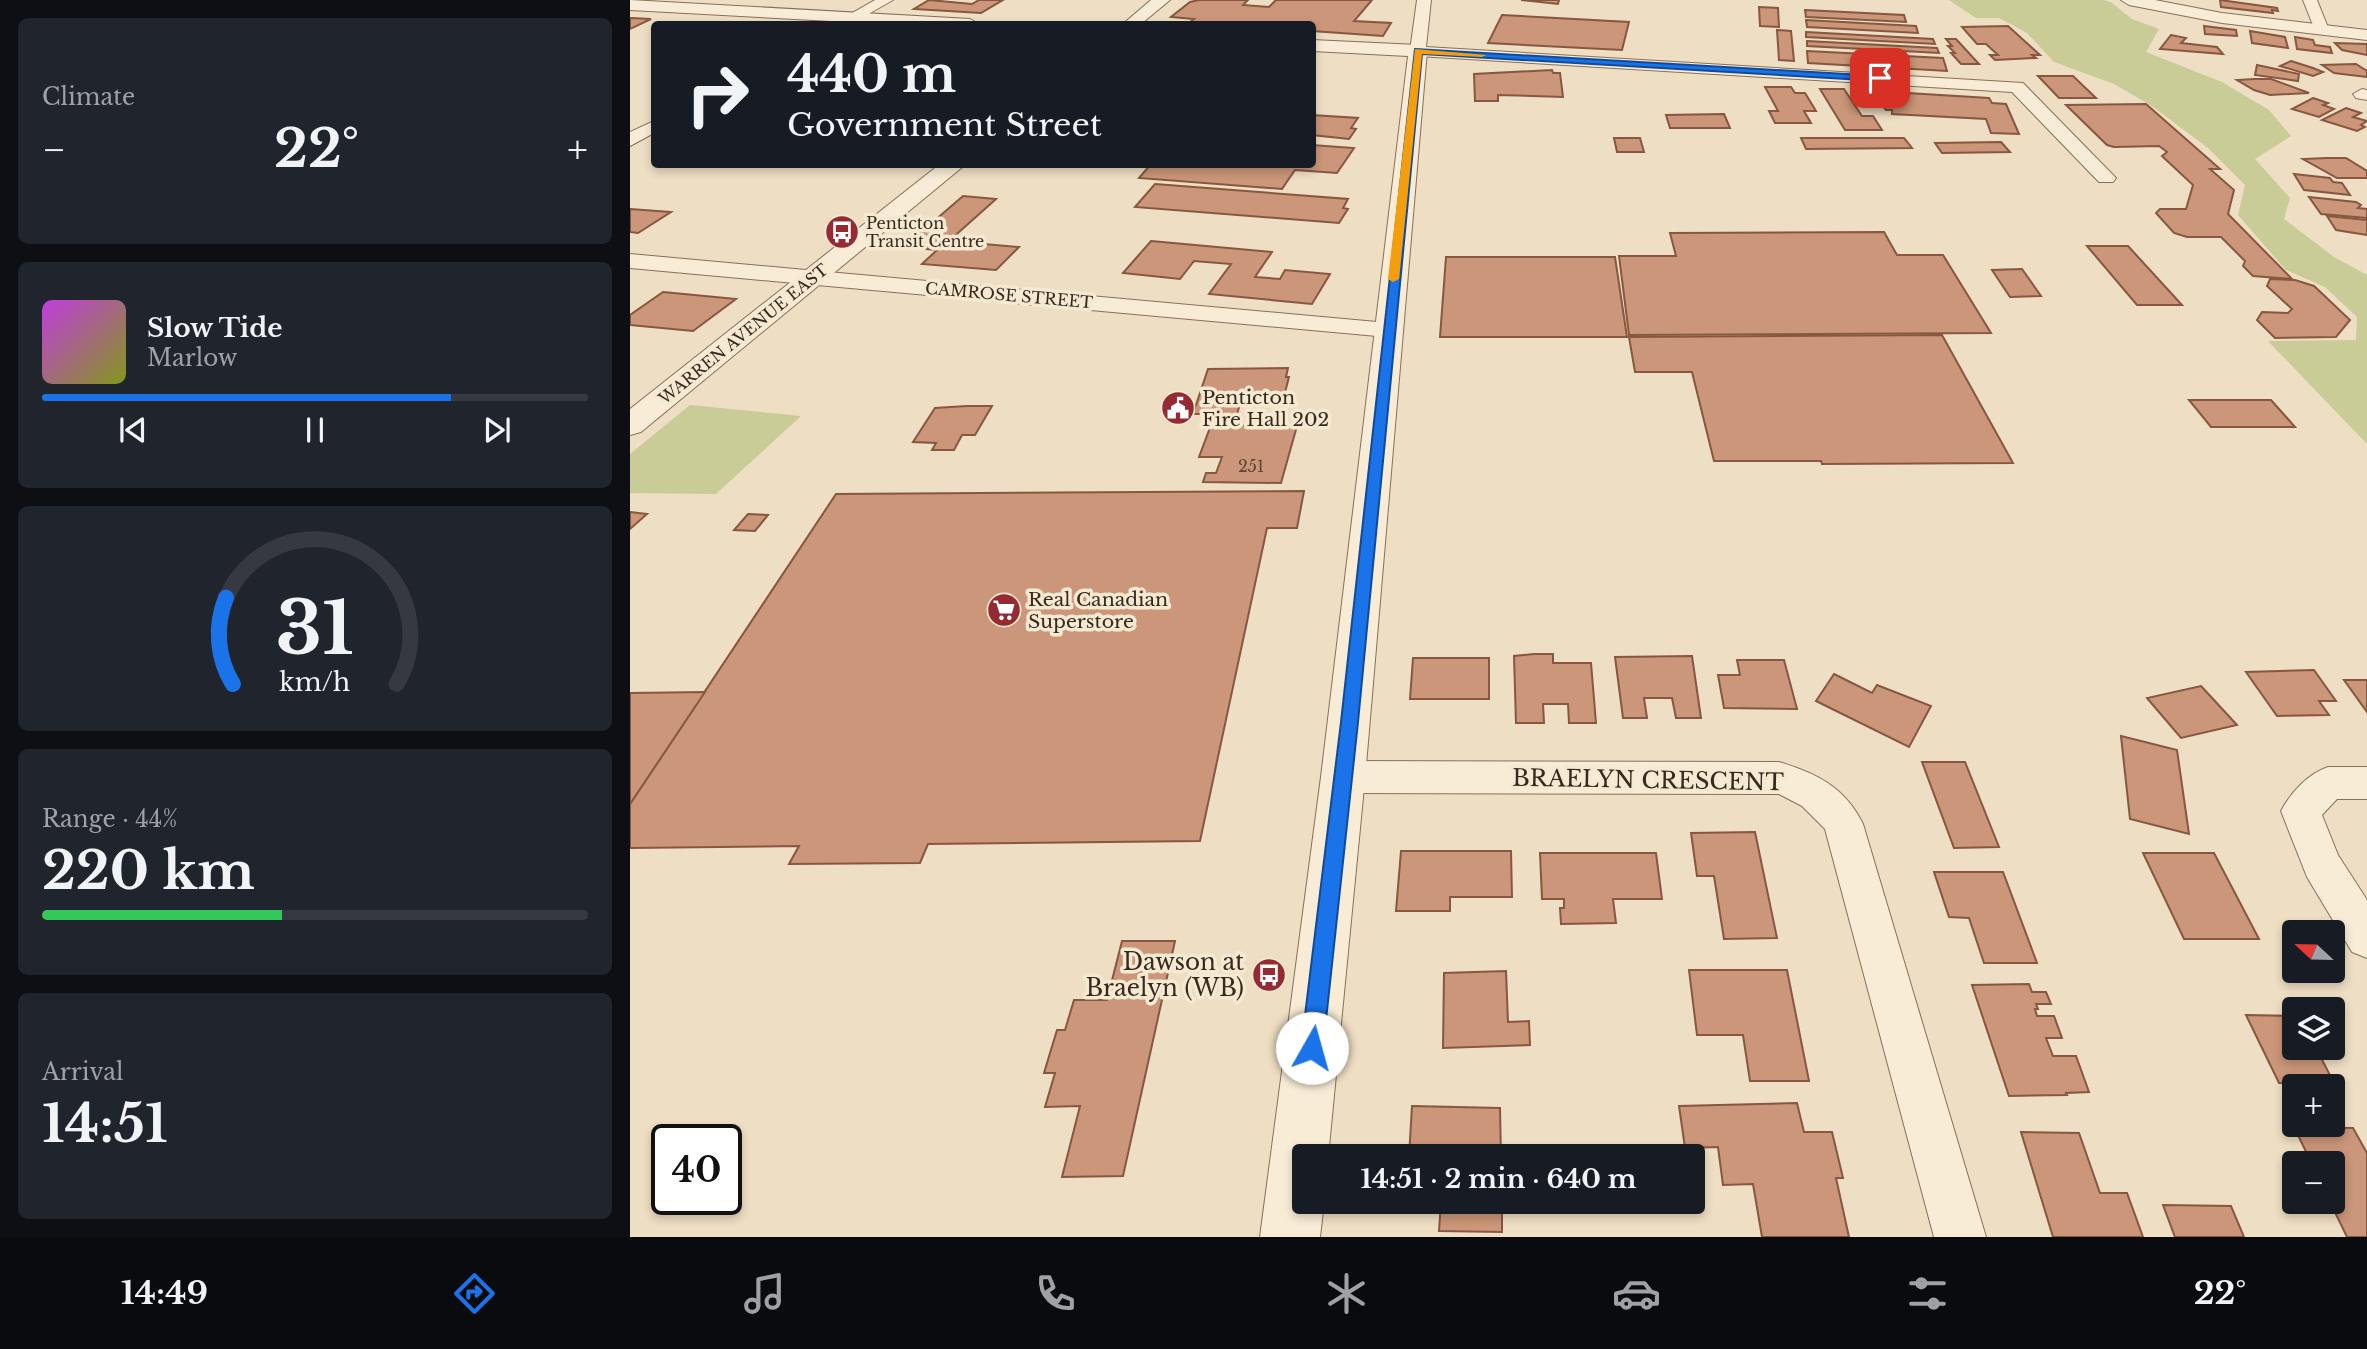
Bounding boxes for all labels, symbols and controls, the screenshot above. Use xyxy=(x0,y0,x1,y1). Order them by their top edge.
text: 440 m xyxy=(787,44,956,105)
pin xyxy=(1850,48,1910,108)
icon: right xyxy=(672,49,763,140)
icon: arrive xyxy=(1861,59,1899,97)
text: Climate xyxy=(42,83,135,111)
text: Government Street xyxy=(787,105,1102,145)
text: 22° xyxy=(274,117,359,181)
text: − xyxy=(42,126,66,173)
text: + xyxy=(567,126,588,173)
bus stop icon: Penticton Transit Centre xyxy=(823,213,861,251)
place label: Penticton Transit Centre xyxy=(866,213,984,251)
street label: WARREN AVENUE EAST xyxy=(654,259,832,409)
street label: CAMROSE STREET xyxy=(924,278,1094,312)
text: Slow Tide xyxy=(147,312,283,344)
text: Marlow xyxy=(147,344,237,372)
place label: Penticton Fire Hall 202 xyxy=(1202,386,1329,431)
public building icon: Penticton Fire Hall 202 xyxy=(1159,389,1197,427)
icon: previous xyxy=(114,411,152,449)
icon: pause xyxy=(296,411,334,449)
icon: next xyxy=(478,411,516,449)
house number: 251 xyxy=(1238,456,1264,476)
text: 31 xyxy=(276,584,354,675)
place label: Real Canadian Superstore xyxy=(1028,588,1168,633)
supermarket icon: Real Canadian Superstore xyxy=(985,591,1023,629)
text: km/h xyxy=(280,667,350,698)
street label: BRAELYN CRESCENT xyxy=(1512,764,1785,796)
text: Range · 44% xyxy=(42,805,178,833)
text: 220 km xyxy=(42,839,255,903)
north arrow xyxy=(2282,920,2345,984)
map controls xyxy=(2282,920,2345,1214)
place label: Dawson at Braelyn (WB) xyxy=(1085,948,1244,1002)
bus stop icon: Dawson at Braelyn (WB) xyxy=(1250,956,1288,994)
button: layers xyxy=(2282,997,2345,1060)
position arrow xyxy=(1275,1011,1349,1085)
text: Arrival xyxy=(42,1058,123,1086)
button: + xyxy=(2282,1074,2345,1137)
text: 14:51 xyxy=(42,1092,168,1156)
speed limit sign: 40 xyxy=(651,1124,742,1215)
button: − xyxy=(2282,1151,2345,1214)
text: 14:51 · 2 min · 640 m xyxy=(1360,1163,1637,1195)
icon: directions xyxy=(450,1269,499,1318)
icon: music xyxy=(740,1269,789,1318)
icon: phone xyxy=(1031,1269,1080,1318)
icon: climate xyxy=(1322,1269,1371,1318)
icon: car xyxy=(1612,1269,1661,1318)
icon: filters xyxy=(1903,1269,1952,1318)
text: 14:49 xyxy=(121,1273,208,1313)
text: 22° xyxy=(2194,1273,2246,1313)

